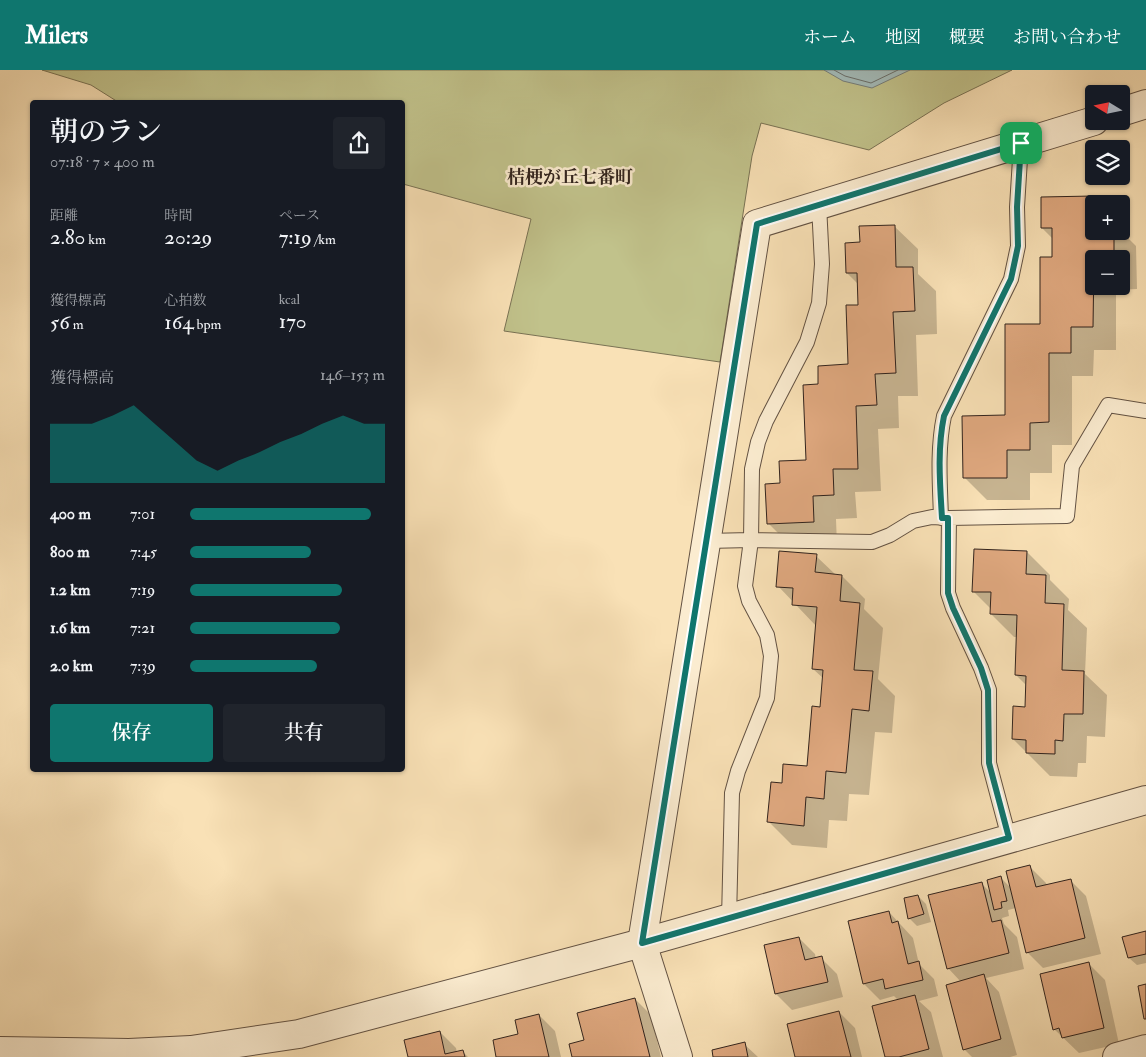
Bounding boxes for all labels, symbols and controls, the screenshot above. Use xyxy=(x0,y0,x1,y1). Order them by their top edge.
text: Milers xyxy=(25,20,88,51)
text: ホーム xyxy=(803,26,857,49)
text: 地図 xyxy=(885,26,921,49)
text: 概要 xyxy=(949,26,985,49)
text: お問い合わせ xyxy=(1013,26,1121,49)
north arrow xyxy=(1085,85,1130,130)
map controls xyxy=(1085,85,1130,295)
text: 朝のラン xyxy=(50,115,162,150)
button: share xyxy=(333,117,385,169)
pin xyxy=(1000,122,1042,164)
icon: arrive xyxy=(1007,129,1035,157)
button: layers xyxy=(1085,140,1130,185)
text: 07:18 · 7 × 400 m xyxy=(50,152,155,172)
district label: 桔梗が丘七番町 xyxy=(507,166,633,189)
button: + xyxy=(1085,195,1130,240)
text: 距離 xyxy=(50,207,78,224)
text: 時間 xyxy=(164,207,192,224)
text: ペース xyxy=(279,207,320,224)
text: 2.80 xyxy=(50,224,85,251)
text: 20:29 xyxy=(164,224,212,251)
text: 7:19 xyxy=(279,224,312,251)
text: km xyxy=(85,231,106,248)
text: /km xyxy=(312,231,336,248)
button: − xyxy=(1085,250,1130,295)
text: kcal xyxy=(279,291,300,308)
text: 獲得標高 xyxy=(50,292,106,309)
text: 心拍数 xyxy=(164,292,206,309)
text: 170 xyxy=(279,308,307,335)
text: 56 xyxy=(50,309,70,336)
text: 164 xyxy=(164,309,194,336)
text: m xyxy=(70,316,84,333)
text: bpm xyxy=(194,316,221,333)
text: 146–153 m xyxy=(320,365,385,385)
text: 獲得標高 xyxy=(50,368,114,388)
text: 400 m xyxy=(50,504,91,524)
text: 7:01 xyxy=(130,504,155,524)
text: 800 m xyxy=(50,542,90,562)
text: 7:45 xyxy=(130,542,157,562)
text: 1.2 km xyxy=(50,580,90,600)
text: 7:19 xyxy=(130,580,155,600)
text: 1.6 km xyxy=(50,618,90,638)
text: 7:21 xyxy=(130,618,155,638)
text: 2.0 km xyxy=(50,656,93,676)
text: 7:39 xyxy=(130,656,156,676)
button: 保存 xyxy=(50,704,213,762)
button: 共有 xyxy=(223,704,385,762)

